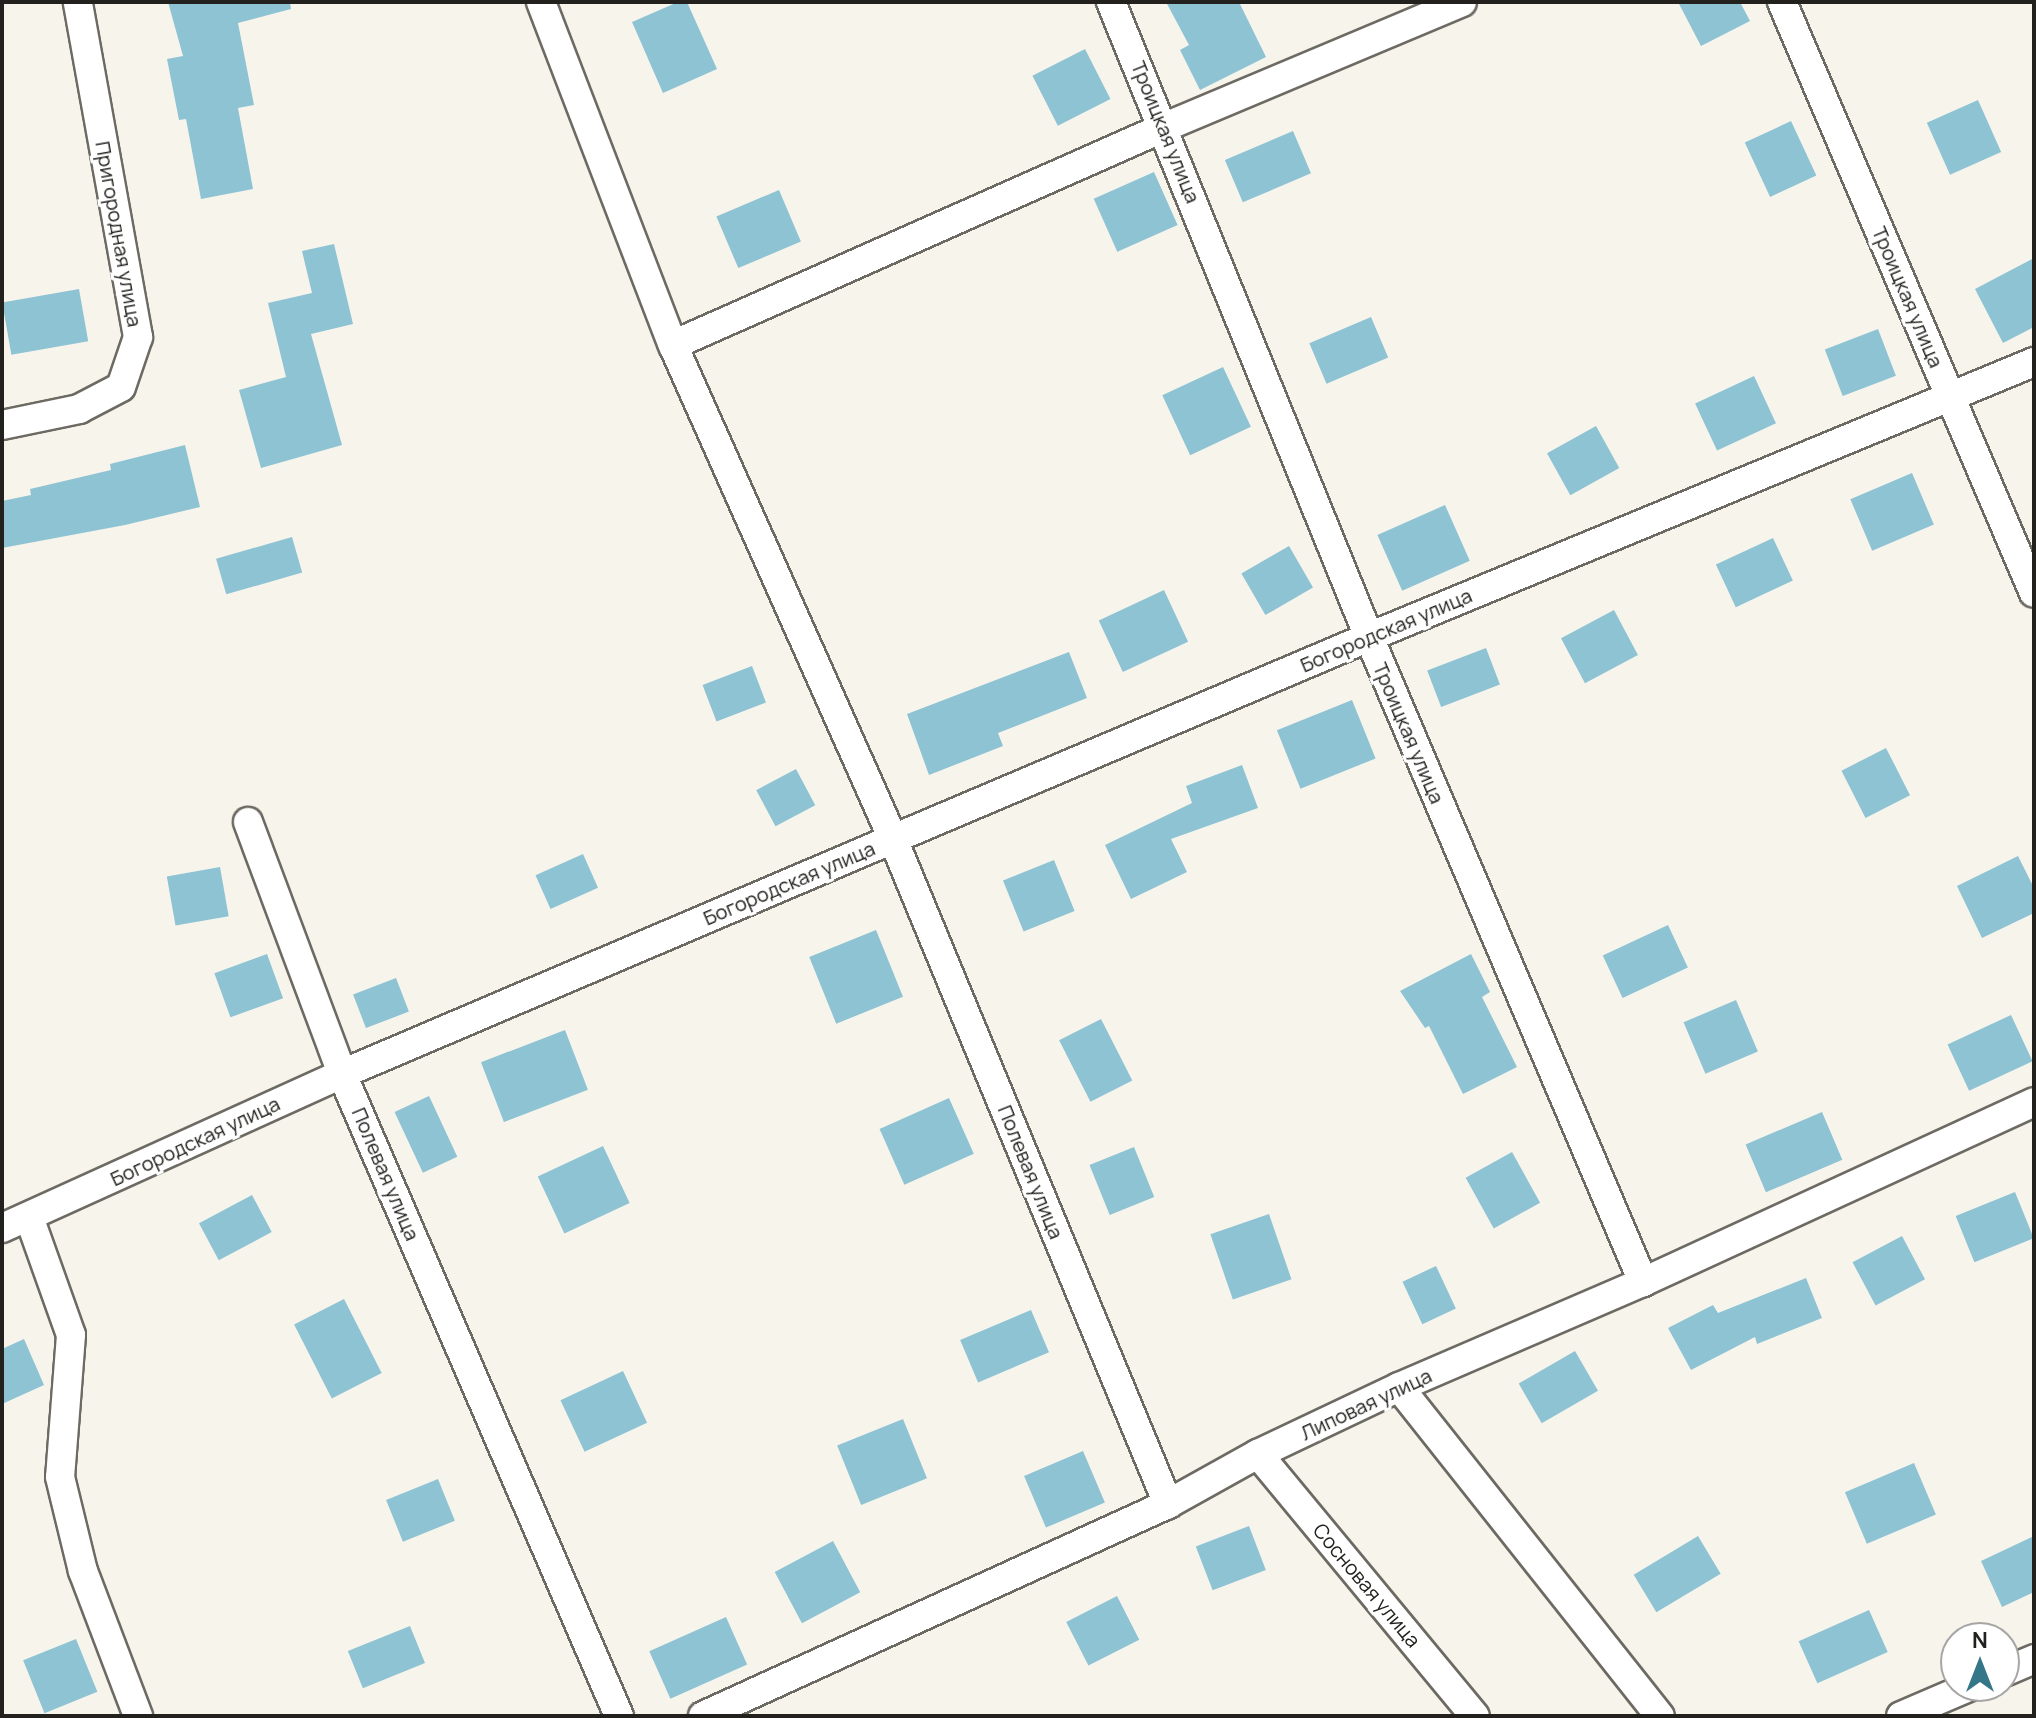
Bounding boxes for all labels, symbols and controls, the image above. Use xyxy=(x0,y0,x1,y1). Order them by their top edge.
street label: Троицкая улица xyxy=(1127,58,1205,206)
street label: Пригородная улица xyxy=(91,139,147,329)
street label: Троицкая улица xyxy=(1867,223,1949,371)
street label: Богородская улица xyxy=(1297,583,1475,677)
street label: Троицкая улица xyxy=(1368,659,1450,807)
street label: Богородская улица xyxy=(700,836,878,930)
street label: Богородская улица xyxy=(106,1091,284,1191)
street label: Полевая улица xyxy=(993,1102,1069,1242)
street label: Полевая улица xyxy=(347,1104,425,1244)
street label: Липовая улица xyxy=(1297,1363,1435,1445)
street label: Сосновая улица xyxy=(1308,1518,1426,1652)
north arrow xyxy=(1940,1622,2020,1702)
text: N xyxy=(1972,1625,1988,1655)

